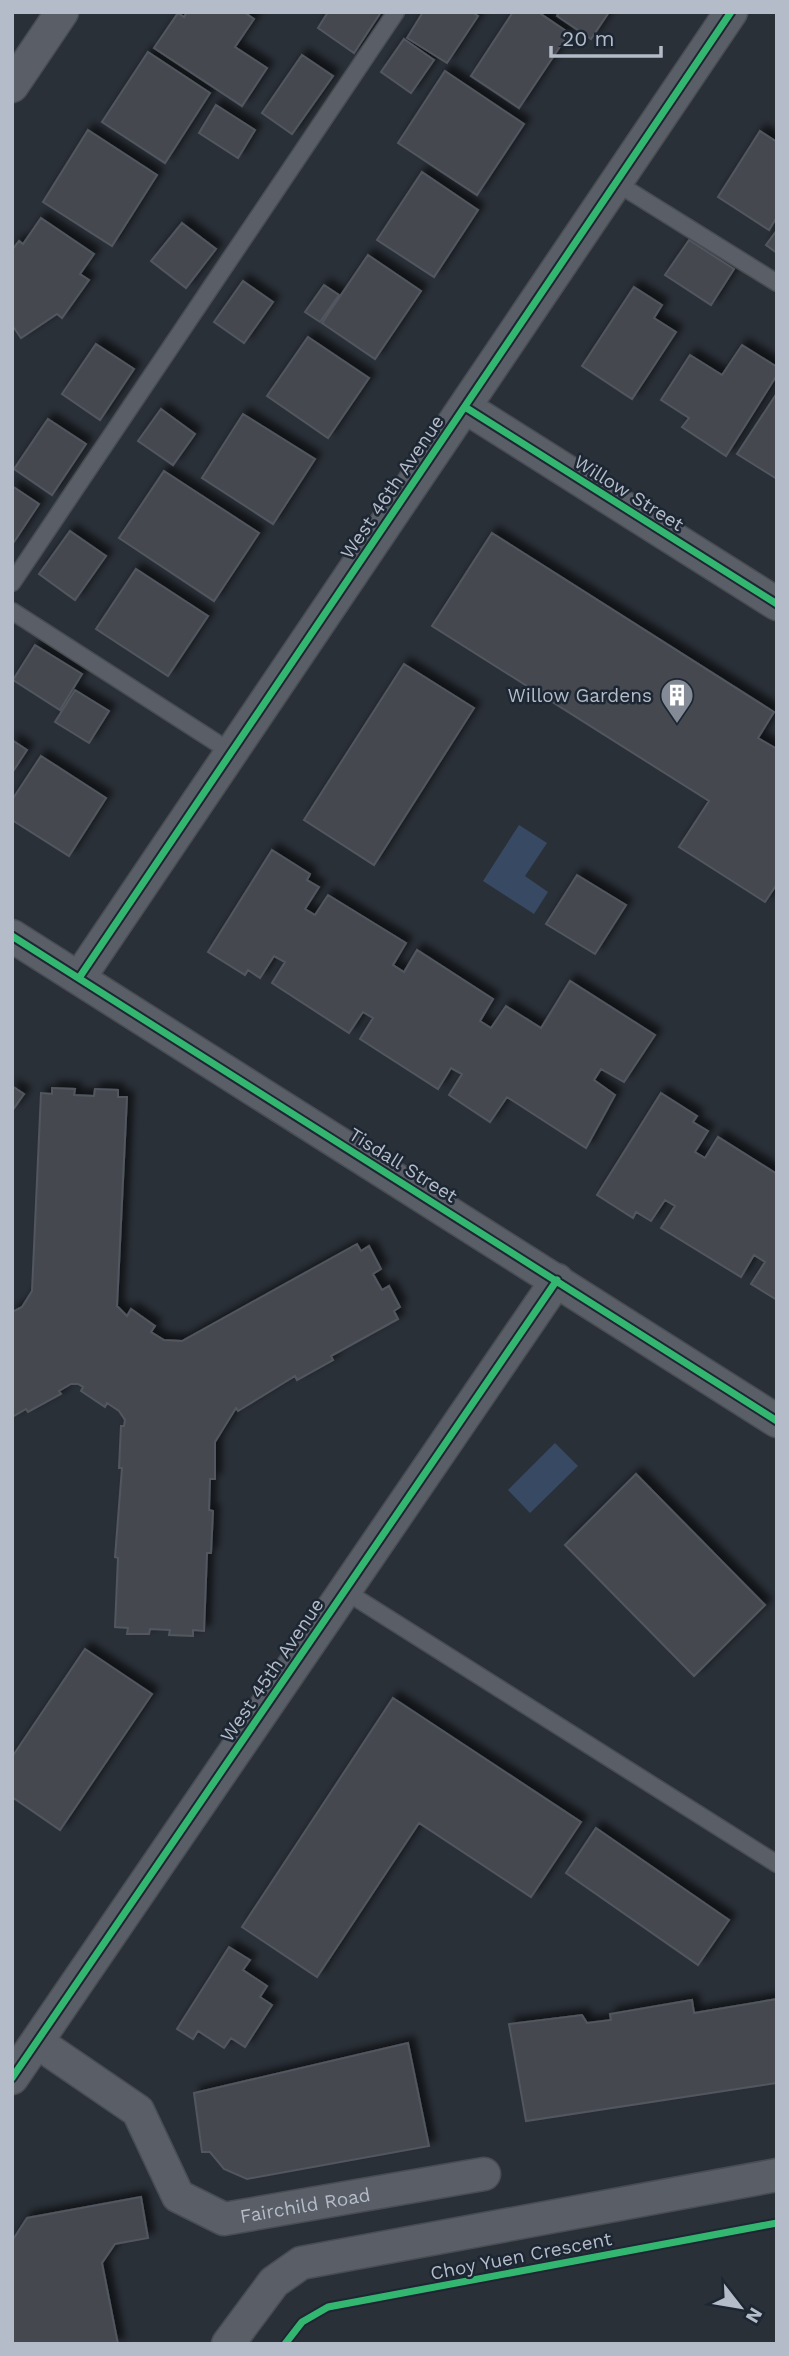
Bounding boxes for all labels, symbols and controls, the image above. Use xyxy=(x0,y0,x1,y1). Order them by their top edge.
scale bar xyxy=(551,14,661,58)
text: 20 m xyxy=(562,26,614,51)
street label: West 46th Avenue xyxy=(335,411,449,563)
street label: Willow Street xyxy=(570,450,688,536)
building icon: Willow Gardens xyxy=(658,676,696,725)
place label: Willow Gardens xyxy=(507,684,652,707)
street label: Tisdall Street xyxy=(345,1123,462,1208)
street label: West 45th Avenue xyxy=(215,1594,329,1746)
street label: Fairchild Road xyxy=(238,2182,372,2228)
street label: Choy Yuen Crescent xyxy=(428,2227,614,2285)
north arrow xyxy=(705,2272,775,2342)
text: N xyxy=(741,2304,768,2327)

